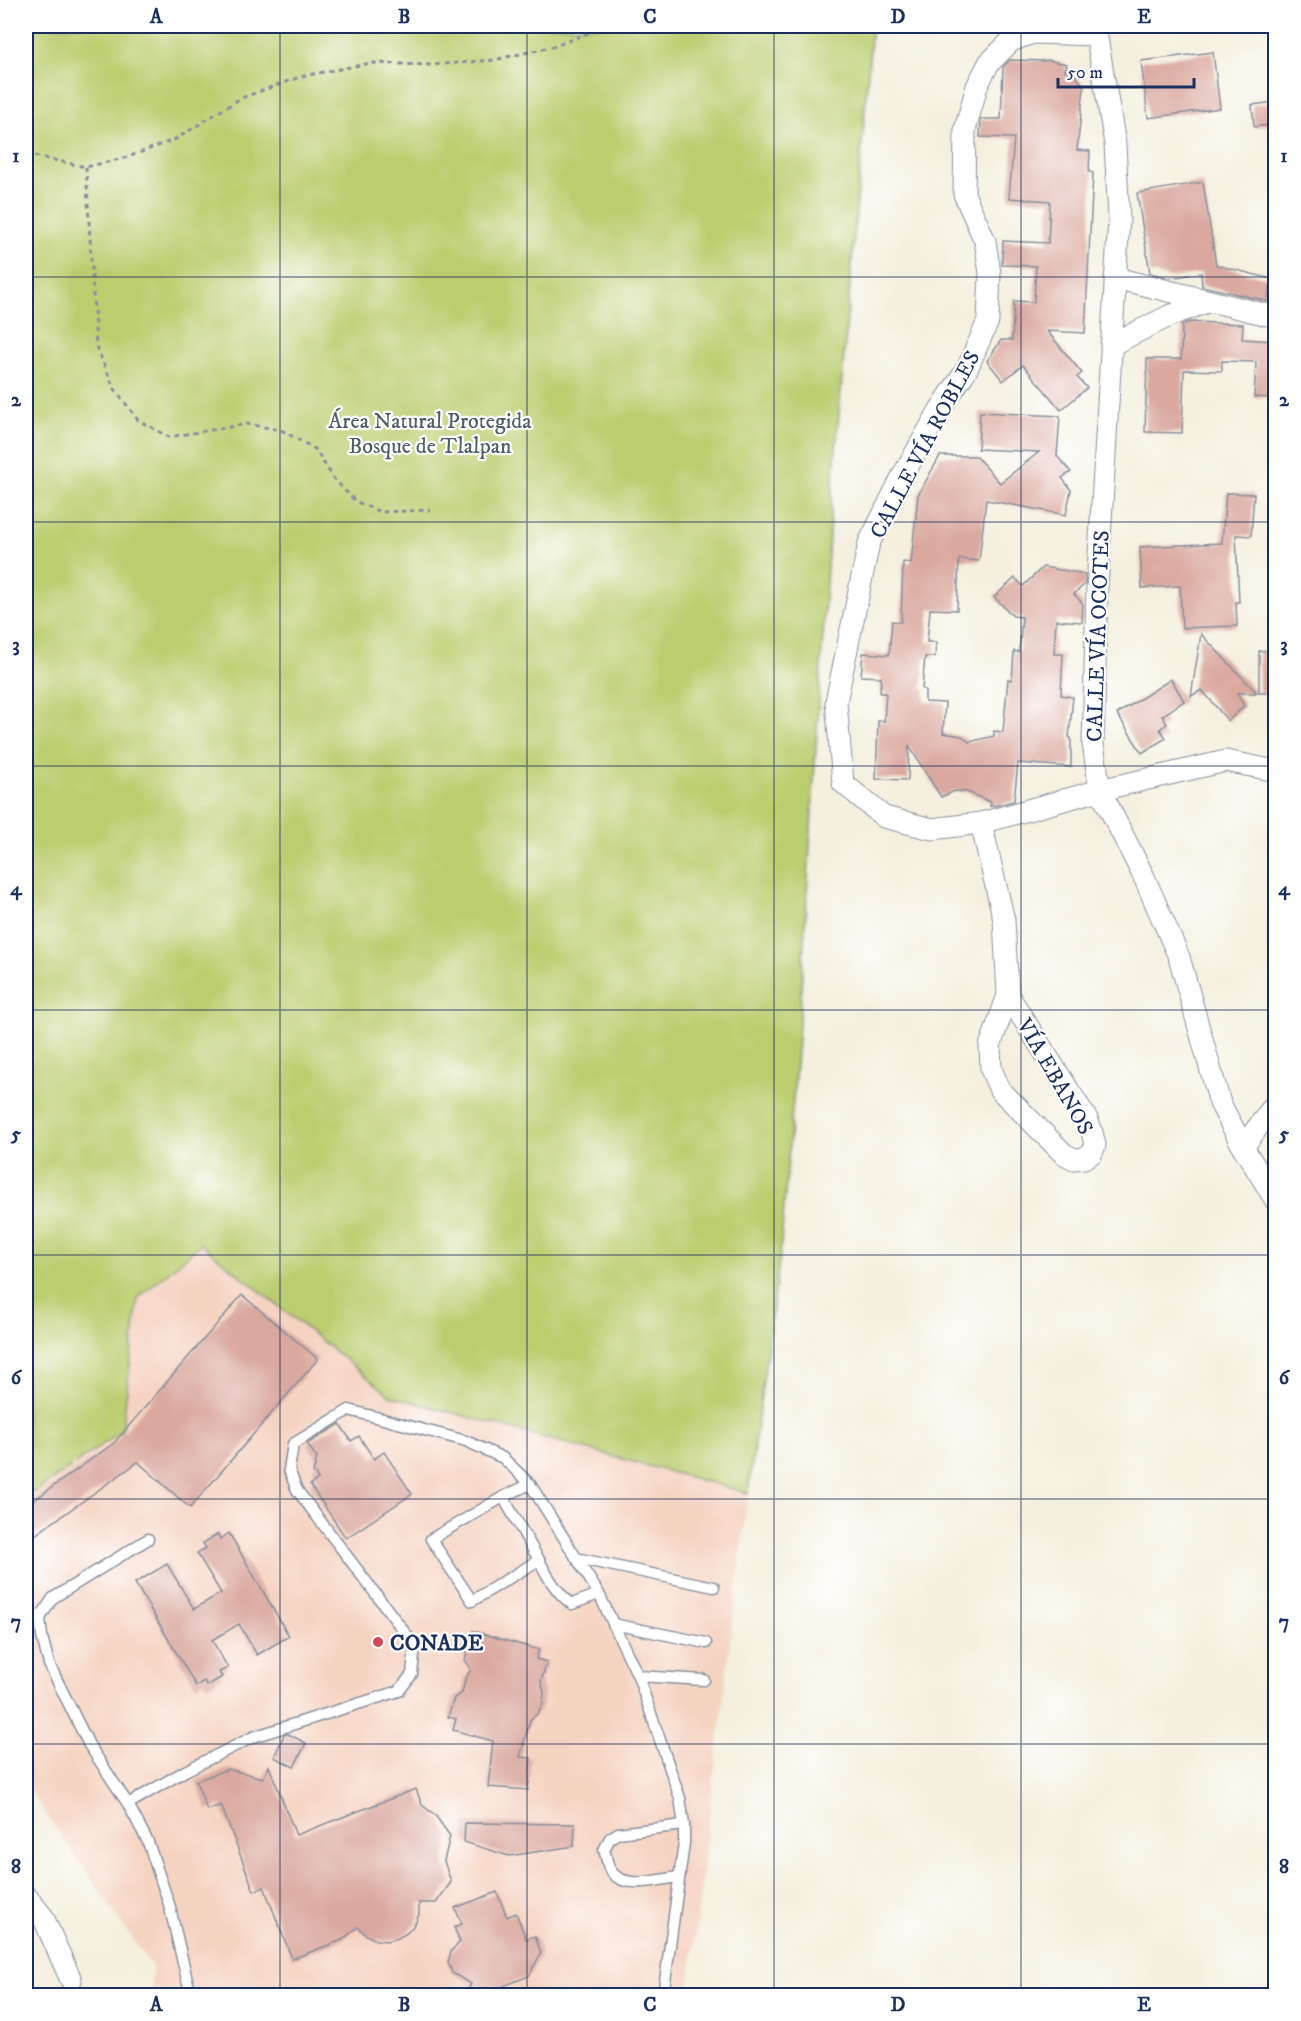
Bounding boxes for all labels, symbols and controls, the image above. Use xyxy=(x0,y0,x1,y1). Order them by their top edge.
text: A xyxy=(149,5,164,30)
text: B xyxy=(398,5,410,30)
text: C xyxy=(643,5,657,30)
text: D xyxy=(891,5,906,30)
text: E xyxy=(1137,5,1151,30)
scale bar xyxy=(1058,51,1194,89)
text: 50 m xyxy=(1067,62,1103,84)
text: 1 xyxy=(12,144,20,169)
text: 1 xyxy=(1280,144,1288,169)
street label: CALLE VÍA ROBLES xyxy=(863,346,986,543)
text: 2 xyxy=(11,388,22,413)
text: 2 xyxy=(1279,388,1290,413)
park label: Área Natural Protegida Bosque de Tlalpan xyxy=(328,407,532,460)
street label: CALLE VÍA OCOTES xyxy=(1080,530,1116,742)
text: 3 xyxy=(12,633,20,658)
text: 3 xyxy=(1280,633,1288,658)
text: 4 xyxy=(10,877,23,902)
text: 4 xyxy=(1278,877,1291,902)
street label: VÍA EBANOS xyxy=(1010,1012,1100,1140)
text: 5 xyxy=(10,1122,21,1147)
text: 5 xyxy=(1278,1122,1289,1147)
text: 6 xyxy=(11,1366,23,1391)
text: 6 xyxy=(1279,1366,1291,1391)
text: 7 xyxy=(11,1610,21,1635)
text: 7 xyxy=(1279,1610,1289,1635)
place label: CONADE xyxy=(390,1630,484,1657)
marker: CONADE xyxy=(371,1635,385,1649)
text: 8 xyxy=(11,1855,21,1880)
text: 8 xyxy=(1279,1855,1289,1880)
text: A xyxy=(149,1993,164,2018)
text: B xyxy=(398,1993,410,2018)
text: C xyxy=(643,1993,657,2018)
text: D xyxy=(891,1993,906,2018)
text: E xyxy=(1137,1993,1151,2018)

